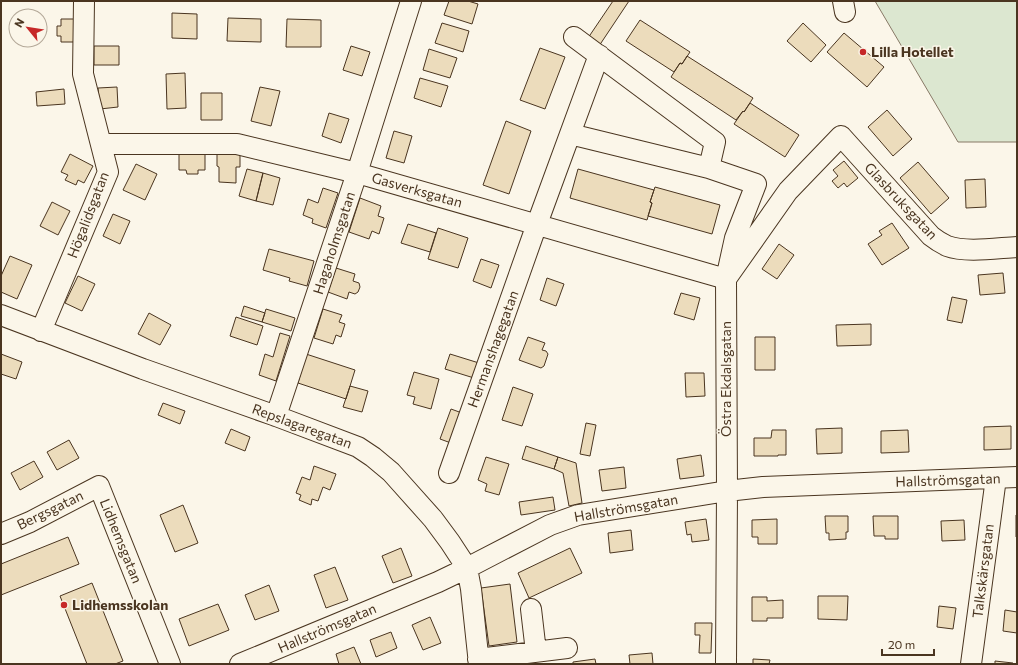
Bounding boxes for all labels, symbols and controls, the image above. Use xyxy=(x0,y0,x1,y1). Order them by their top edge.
north arrow xyxy=(8,8,48,48)
text: N xyxy=(11,16,27,30)
place label: Lilla Hotellet xyxy=(871,43,954,60)
marker: Lilla Hotellet xyxy=(858,47,868,57)
street label: Glasbruksgatan xyxy=(861,159,941,243)
street label: Gasverksgatan xyxy=(370,168,464,211)
street label: Högalidsgatan xyxy=(63,169,112,260)
street label: Hagaholmsgatan xyxy=(309,189,358,296)
street label: Hermanshagegatan xyxy=(463,288,522,410)
street label: Östra Ekdalsgatan xyxy=(717,321,734,437)
street label: Repslagaregatan xyxy=(250,400,354,451)
street label: Hallströmsgatan xyxy=(895,469,1001,490)
street label: Bergsgatan xyxy=(14,486,86,533)
street label: Hallströmsgatan xyxy=(573,490,679,525)
street label: Lidhemsgatan xyxy=(97,496,146,586)
street label: Talkskärsgatan xyxy=(968,523,997,619)
place label: Lidhemsskolan xyxy=(72,596,168,613)
street label: Hallströmsgatan xyxy=(275,599,379,656)
marker: Lidhemsskolan xyxy=(59,600,69,610)
scale bar xyxy=(882,631,934,657)
text: 20 m xyxy=(888,637,915,651)

